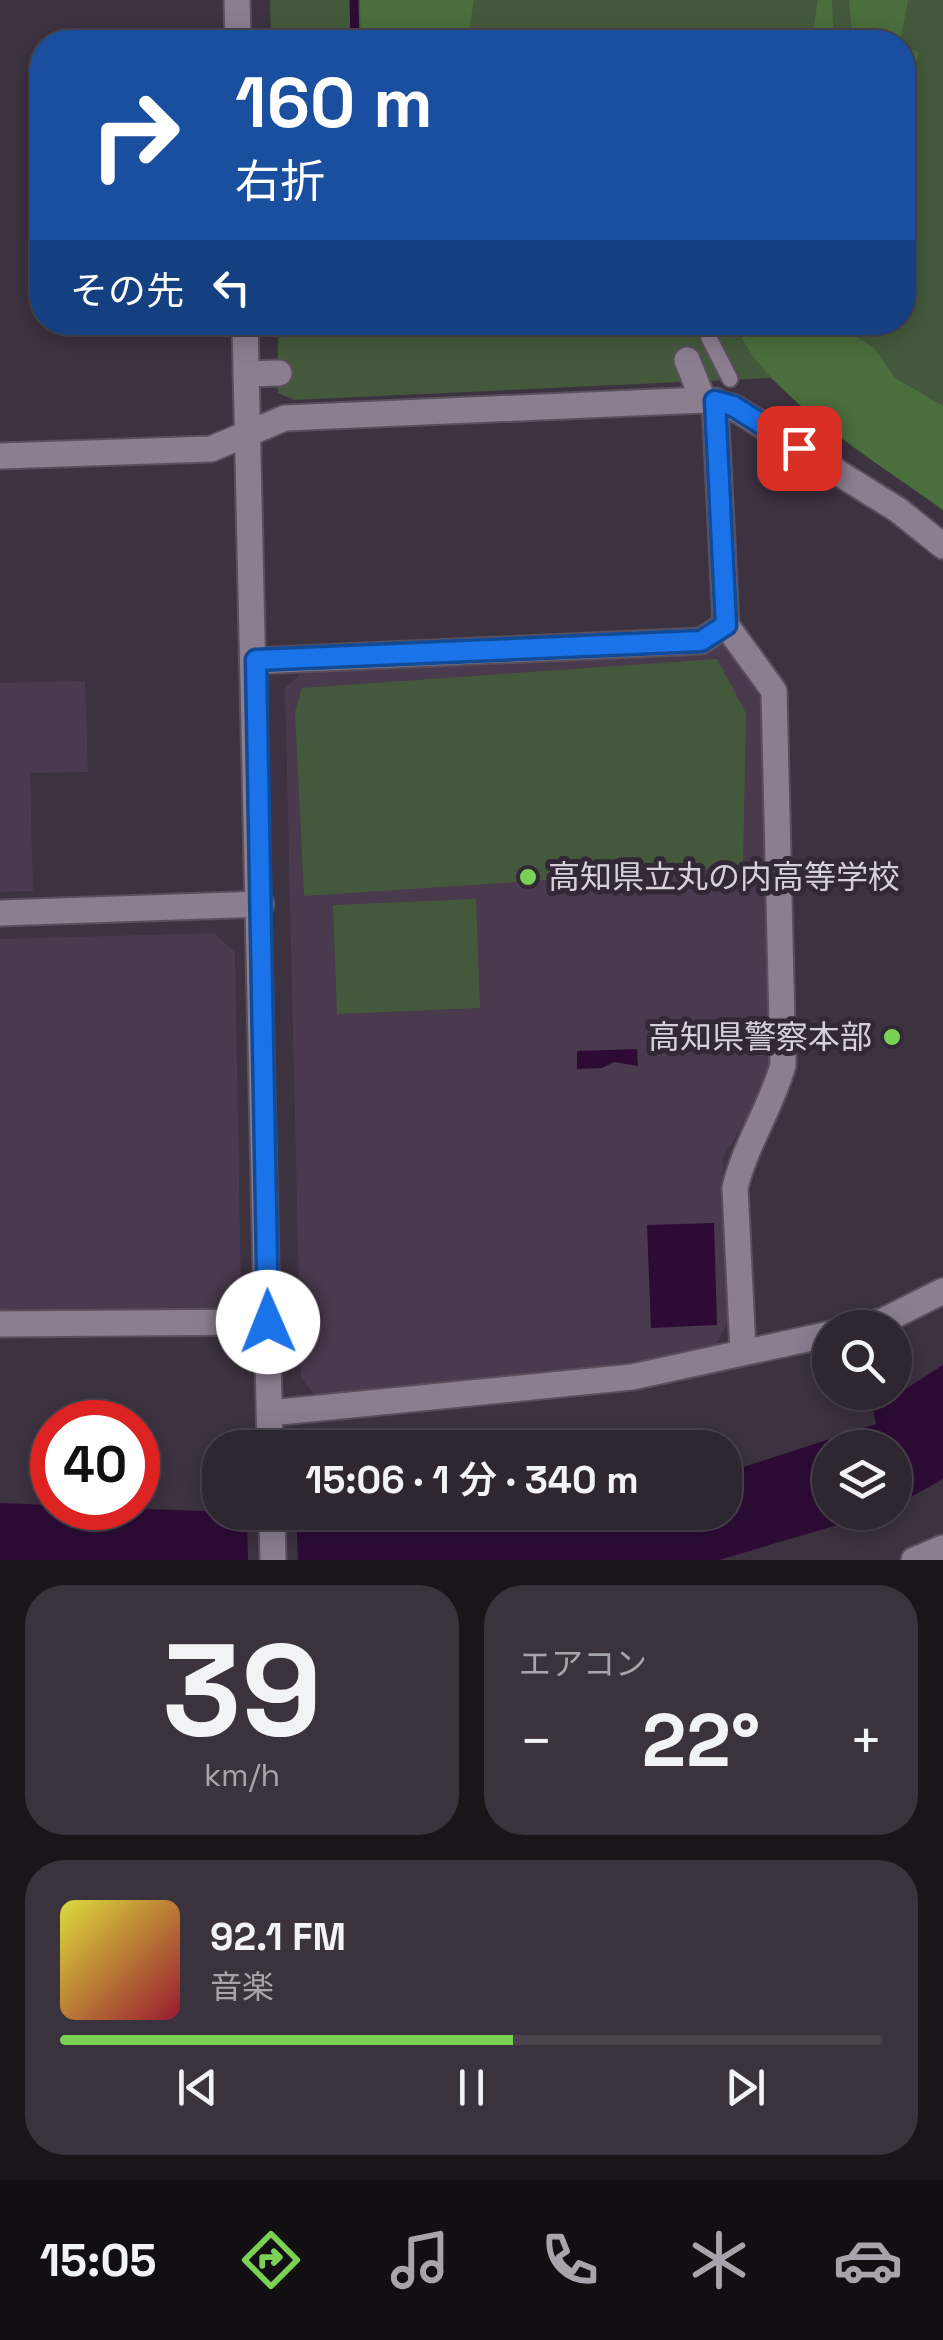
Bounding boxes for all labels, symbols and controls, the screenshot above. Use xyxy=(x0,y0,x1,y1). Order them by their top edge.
text: 160 m xyxy=(235,58,433,147)
icon: right xyxy=(70,70,200,200)
text: 右折 xyxy=(235,153,325,210)
icon: left xyxy=(204,260,259,315)
text: その先 xyxy=(70,267,184,315)
pin xyxy=(757,406,842,491)
icon: arrive xyxy=(772,421,827,476)
place label: 高知県立丸の内高等学校 xyxy=(548,857,900,897)
marker: 高知県立丸の内高等学校 xyxy=(517,866,539,888)
place label: 高知県警察本部 xyxy=(648,1017,872,1057)
marker: 高知県警察本部 xyxy=(881,1026,903,1048)
position arrow xyxy=(216,1270,320,1374)
map controls xyxy=(812,1310,912,1530)
button: search xyxy=(812,1310,912,1410)
speed limit sign: 40 xyxy=(30,1400,160,1530)
button: layers xyxy=(812,1430,912,1530)
text: 15:06 · 1 分 · 340 m xyxy=(305,1456,639,1504)
text: 39 xyxy=(162,1607,322,1773)
text: エアコン xyxy=(519,1644,647,1684)
text: 22° xyxy=(642,1692,760,1788)
text: − xyxy=(519,1706,553,1776)
text: + xyxy=(849,1706,883,1776)
text: km/h xyxy=(204,1755,280,1795)
text: 92.1 FM xyxy=(210,1913,346,1961)
text: 音楽 xyxy=(210,1967,274,2007)
icon: previous xyxy=(170,2060,225,2115)
icon: pause xyxy=(444,2060,499,2115)
icon: next xyxy=(718,2060,773,2115)
icon: directions xyxy=(236,2225,306,2295)
icon: music xyxy=(385,2225,455,2295)
icon: phone xyxy=(535,2225,605,2295)
icon: climate xyxy=(684,2225,754,2295)
icon: car xyxy=(833,2225,903,2295)
text: 15:05 xyxy=(40,2232,157,2289)

